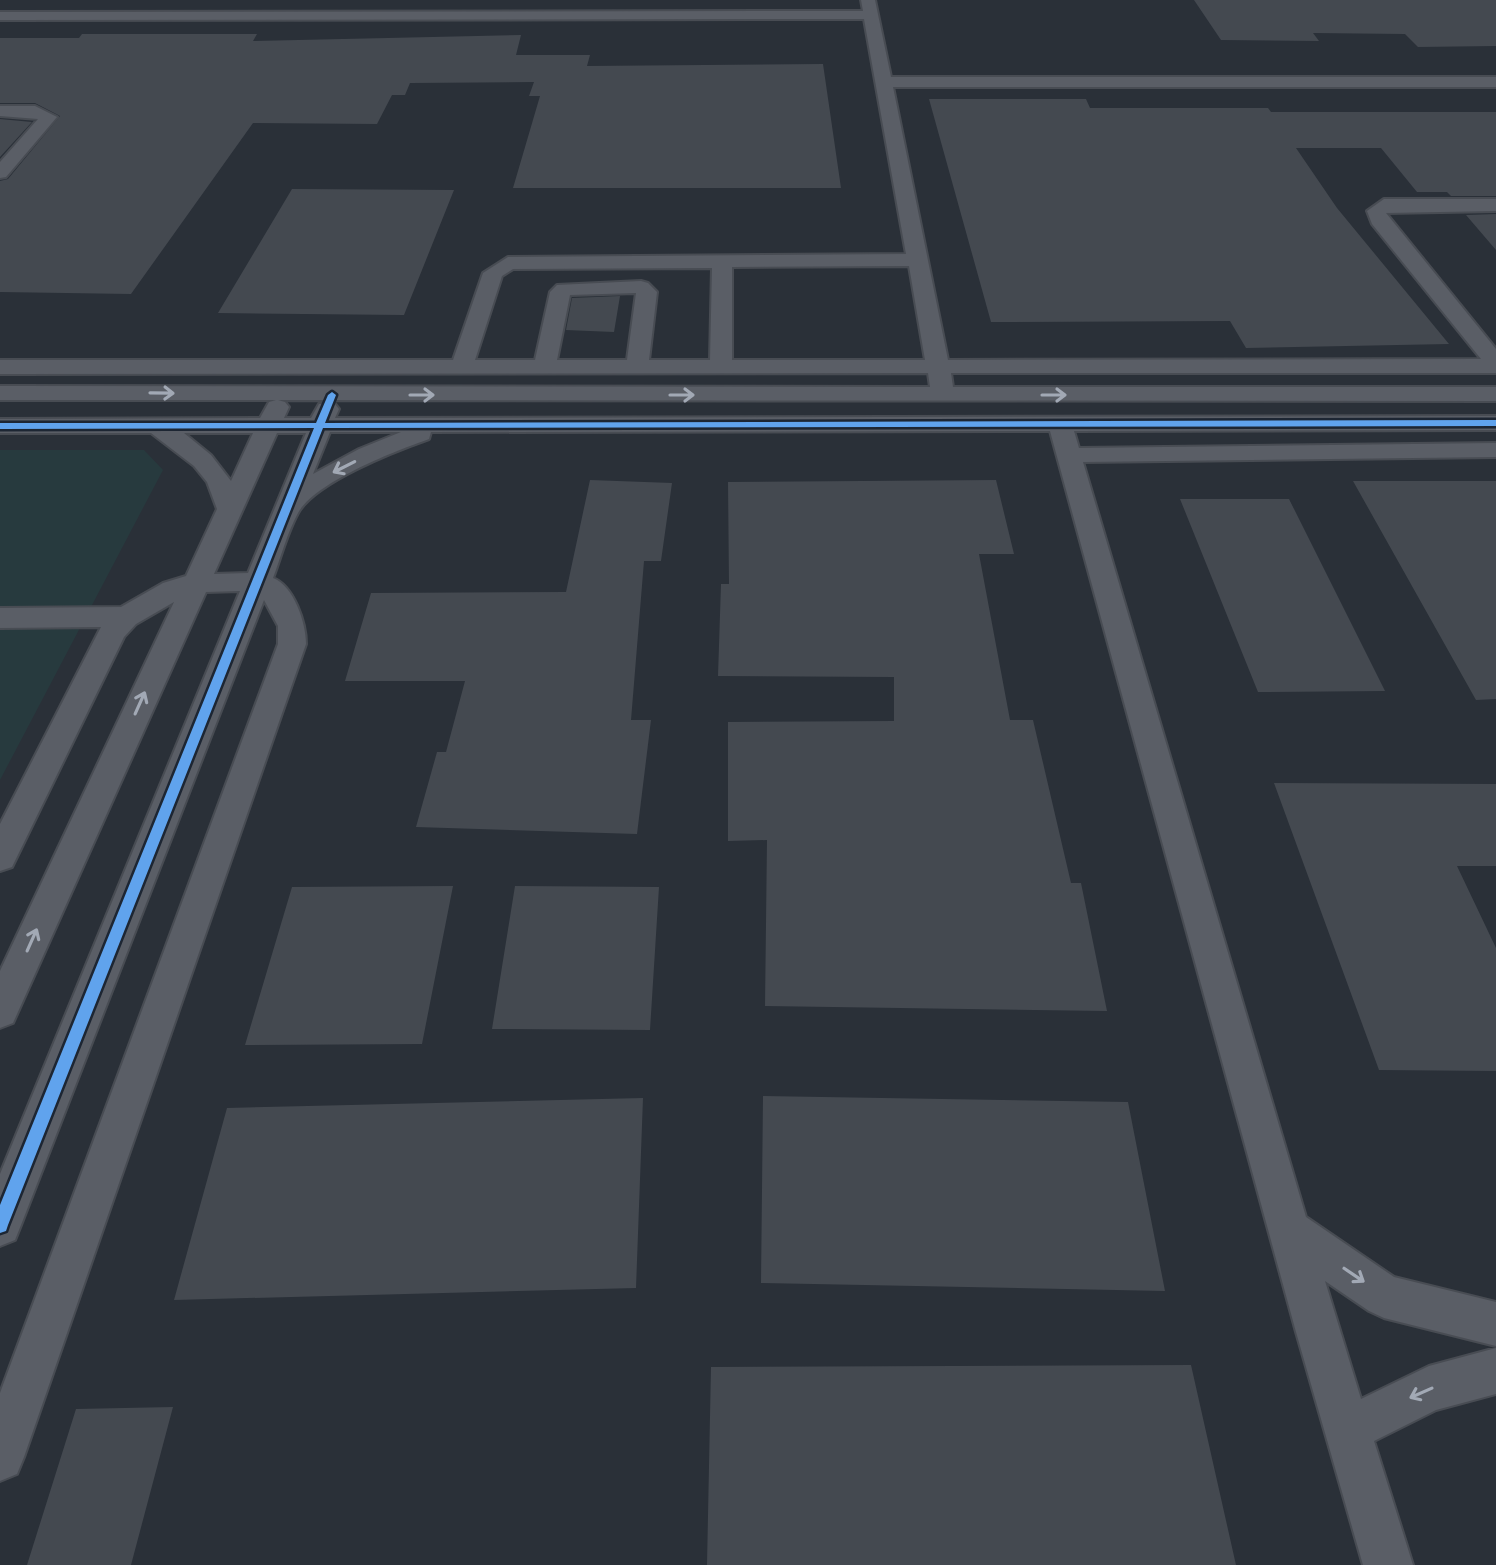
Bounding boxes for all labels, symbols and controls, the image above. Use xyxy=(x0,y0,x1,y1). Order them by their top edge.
one-way arrow xyxy=(148,385,175,401)
one-way arrow xyxy=(408,387,435,403)
one-way arrow xyxy=(668,387,695,403)
one-way arrow xyxy=(1040,387,1067,403)
one-way arrow xyxy=(333,459,357,475)
one-way arrow xyxy=(133,692,148,716)
one-way arrow xyxy=(25,928,40,952)
one-way arrow xyxy=(1343,1267,1365,1283)
one-way arrow xyxy=(1410,1387,1434,1402)

